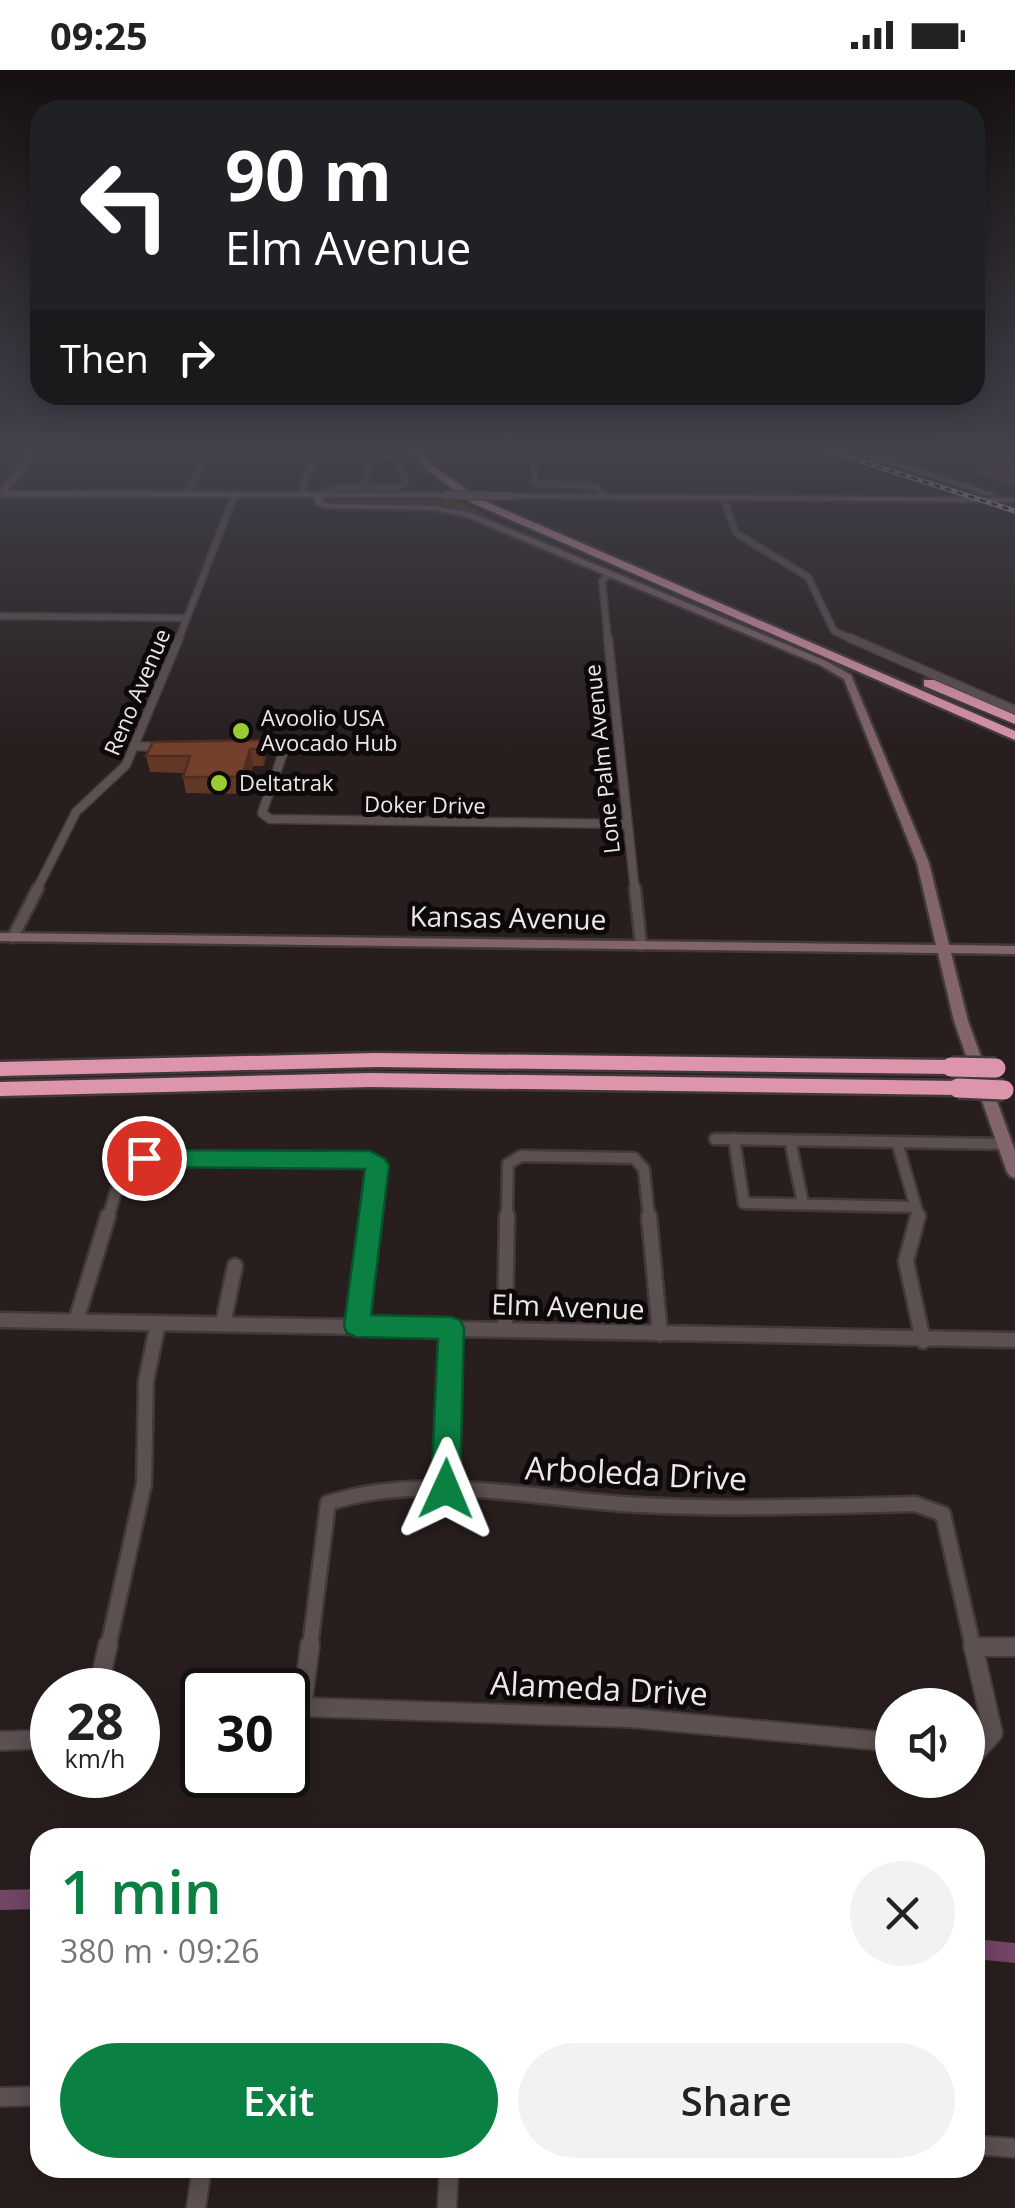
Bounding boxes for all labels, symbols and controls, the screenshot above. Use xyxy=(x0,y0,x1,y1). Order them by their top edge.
text: 09:25 xyxy=(50,9,148,61)
text: 90 m xyxy=(225,126,392,222)
icon: left xyxy=(60,140,190,270)
text: Elm Avenue xyxy=(225,217,471,278)
icon: right xyxy=(169,330,224,385)
text: Then xyxy=(60,332,149,384)
street label: Reno Avenue xyxy=(96,624,176,760)
street label: Lone Palm Avenue xyxy=(576,663,626,855)
place label: Avoolio USA Avocado Hub xyxy=(261,702,397,757)
marker: Avoolio USA Avocado Hub xyxy=(230,720,252,742)
place label: Deltatrak xyxy=(239,767,334,797)
marker: Deltatrak xyxy=(208,772,230,794)
street label: Doker Drive xyxy=(364,788,486,820)
street label: Kansas Avenue xyxy=(409,896,607,938)
pin xyxy=(102,1116,187,1201)
icon: arrive xyxy=(117,1131,172,1186)
street label: Elm Avenue xyxy=(491,1284,645,1328)
position arrow xyxy=(394,1437,498,1541)
street label: Arboleda Drive xyxy=(524,1445,748,1500)
street label: Alameda Drive xyxy=(489,1660,709,1715)
speed limit sign: 30 xyxy=(180,1668,310,1798)
text: 28 xyxy=(66,1687,124,1755)
map controls xyxy=(875,1688,985,1798)
button: sound xyxy=(875,1688,985,1798)
text: km/h xyxy=(65,1741,125,1775)
text: 1 min xyxy=(60,1850,222,1932)
button: close xyxy=(850,1861,955,1966)
text: 380 m · 09:26 xyxy=(60,1929,259,1972)
button: Exit xyxy=(60,2043,498,2158)
button: Share xyxy=(518,2043,955,2158)

